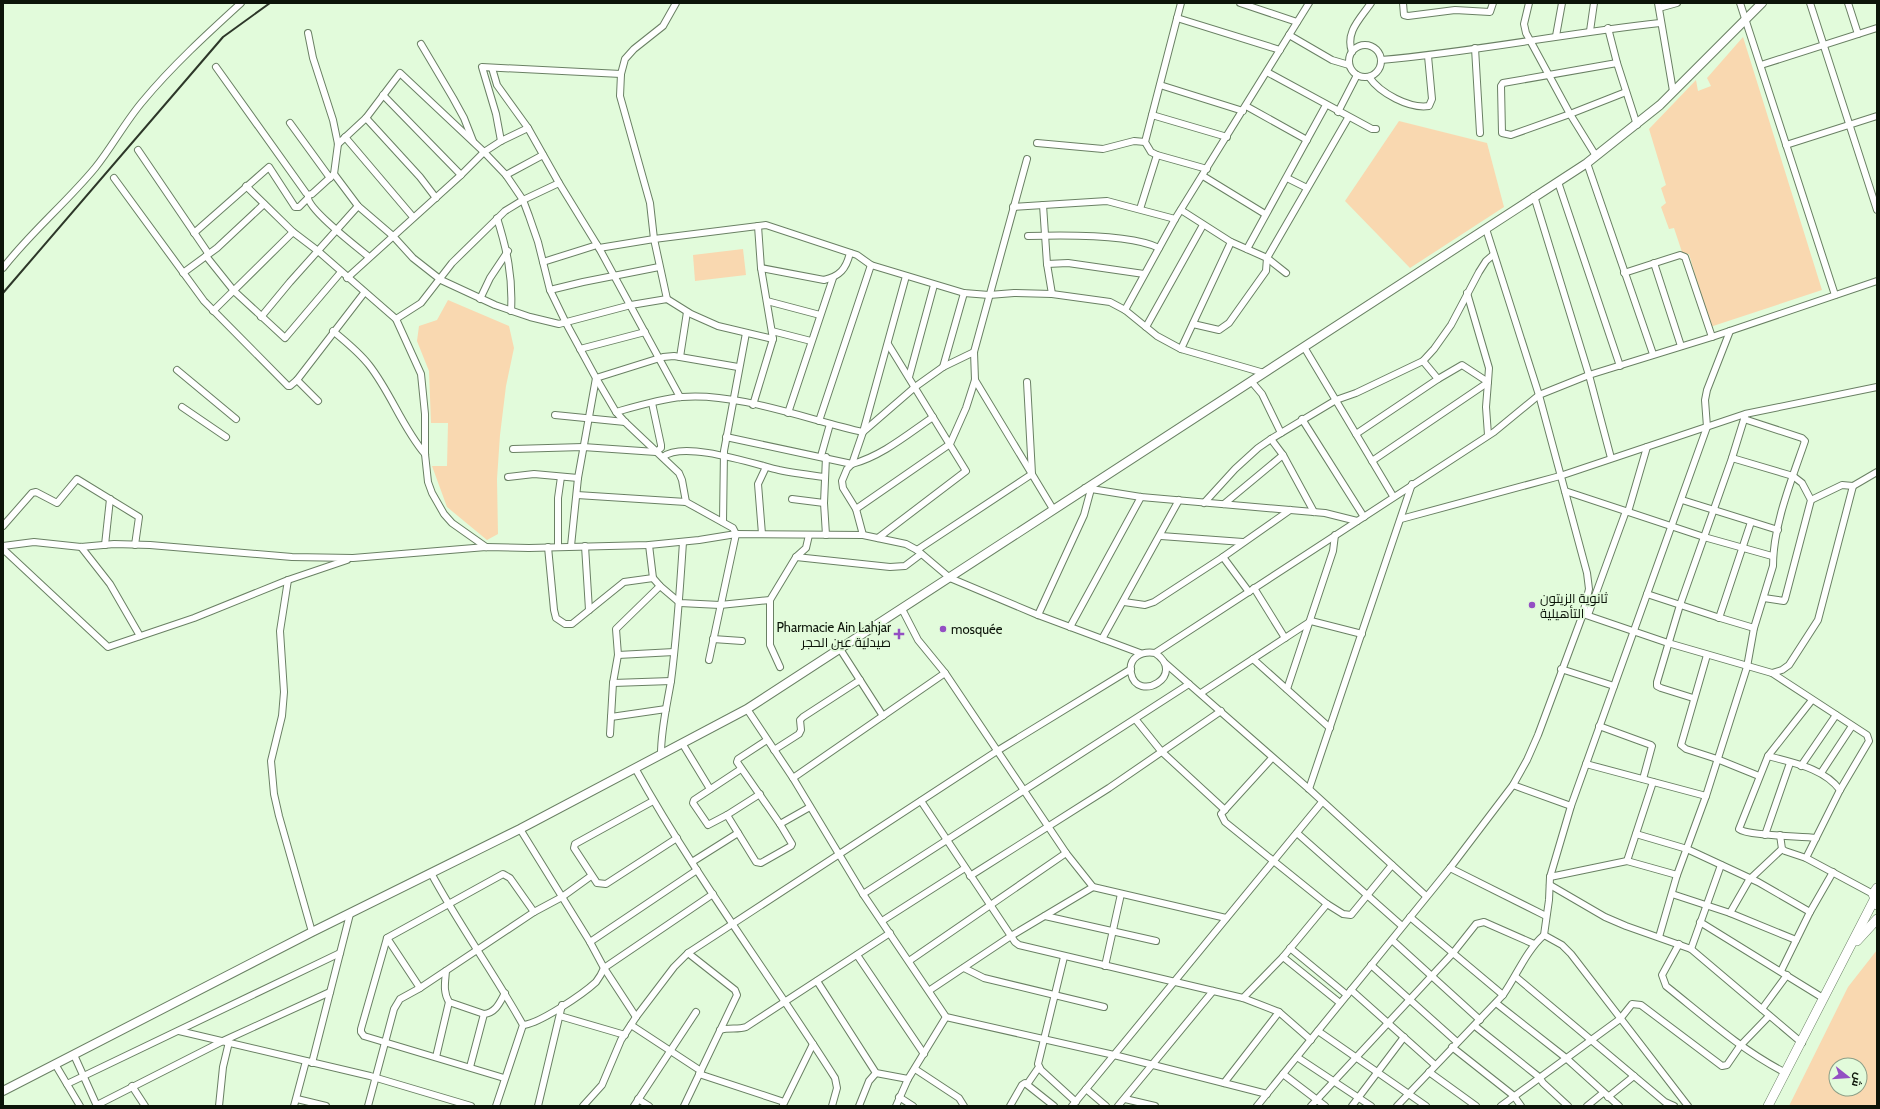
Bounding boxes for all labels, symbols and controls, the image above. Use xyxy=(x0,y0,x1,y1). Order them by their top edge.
place label: ثانوية الزيتون التأهيلية xyxy=(1540,590,1608,621)
marker: ثانوية الزيتون التأهيلية xyxy=(1527,600,1537,610)
place label: Pharmacie Ain Lahjar صيدلية عين الحجر xyxy=(776,619,892,650)
place label: mosquée xyxy=(951,621,1003,637)
marker: mosquée xyxy=(938,624,948,634)
marker: Pharmacie Ain Lahjar صيدلية عين الحجر xyxy=(894,629,904,639)
north arrow xyxy=(1828,1057,1868,1097)
text: ش xyxy=(1849,1071,1866,1089)

